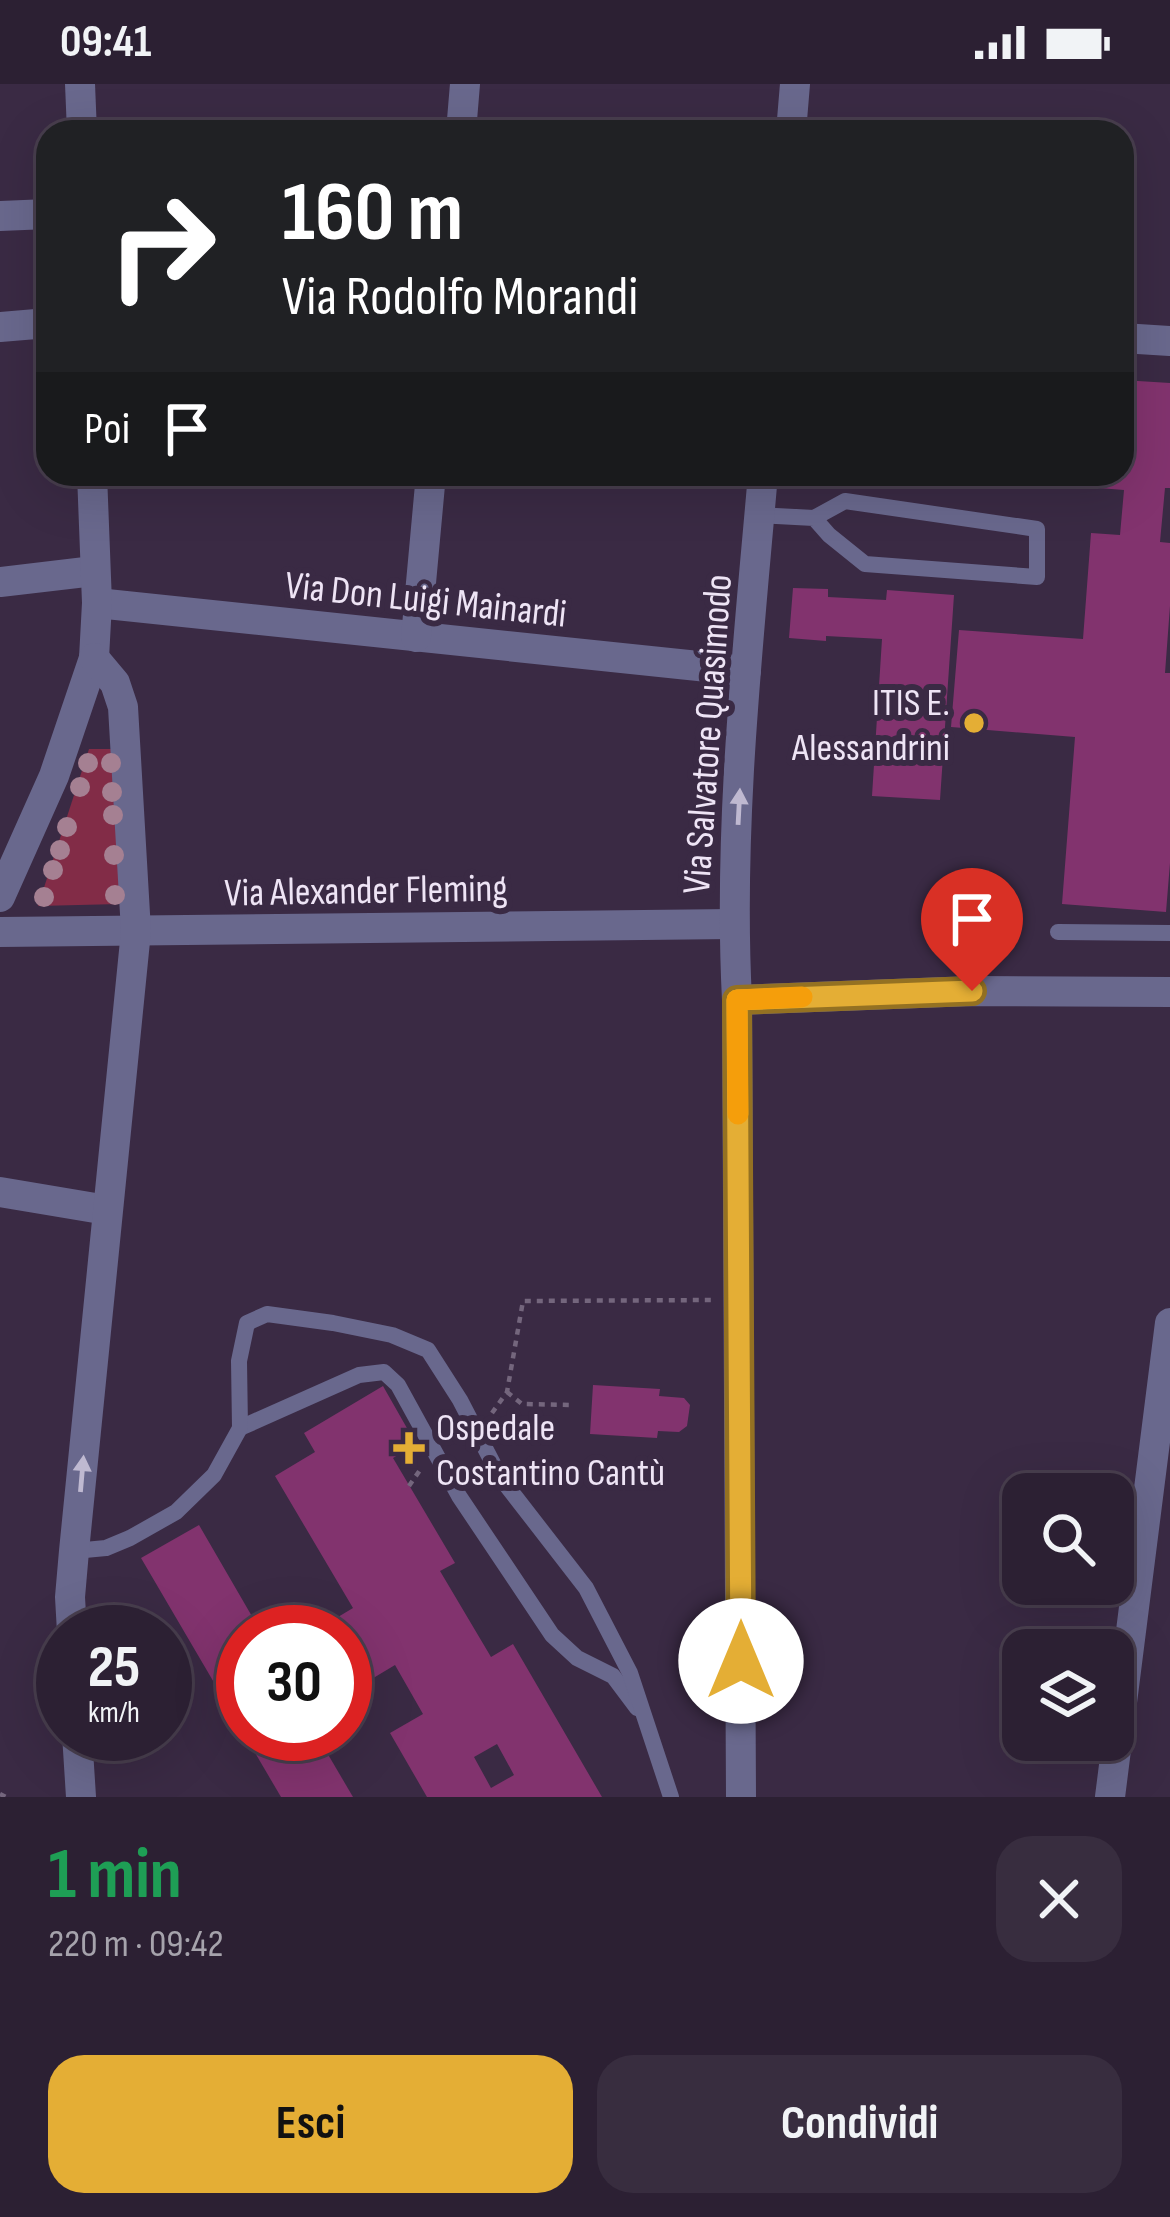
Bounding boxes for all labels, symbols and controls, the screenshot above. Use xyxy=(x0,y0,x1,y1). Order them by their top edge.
text: 09:41 xyxy=(60,15,151,70)
text: 160 m xyxy=(282,163,463,264)
icon: right xyxy=(84,168,240,324)
text: Via Rodolfo Morandi xyxy=(282,265,638,330)
icon: arrive xyxy=(154,396,220,462)
text: Poi xyxy=(84,402,130,457)
street label: Via Don Luigi Mainardi xyxy=(283,562,569,639)
street label: Via Salvatore Quasimodo xyxy=(674,573,743,896)
place label: ITIS E. Alessandrini xyxy=(791,680,950,772)
marker: ITIS E. Alessandrini xyxy=(961,710,987,736)
one-way arrow xyxy=(730,787,749,825)
street label: Via Alexander Fleming xyxy=(224,866,508,917)
pin xyxy=(921,868,1023,991)
icon: arrive xyxy=(939,886,1005,952)
place label: Ospedale Costantino Cantù xyxy=(436,1405,665,1497)
marker: Ospedale Costantino Cantù xyxy=(393,1432,425,1464)
one-way arrow xyxy=(73,1454,92,1492)
map controls xyxy=(1002,1473,1134,1761)
button: search xyxy=(1002,1473,1134,1605)
position arrow xyxy=(678,1598,804,1724)
speed limit sign: 30 xyxy=(216,1605,372,1761)
button: layers xyxy=(1002,1629,1134,1761)
text: 25 xyxy=(88,1632,140,1704)
text: km/h xyxy=(88,1695,140,1731)
text: 1 min xyxy=(48,1832,182,1919)
button: close xyxy=(996,1836,1122,1962)
text: 220 m · 09:42 xyxy=(48,1921,224,1968)
button: Esci xyxy=(48,2055,573,2193)
button: Condividi xyxy=(597,2055,1122,2193)

